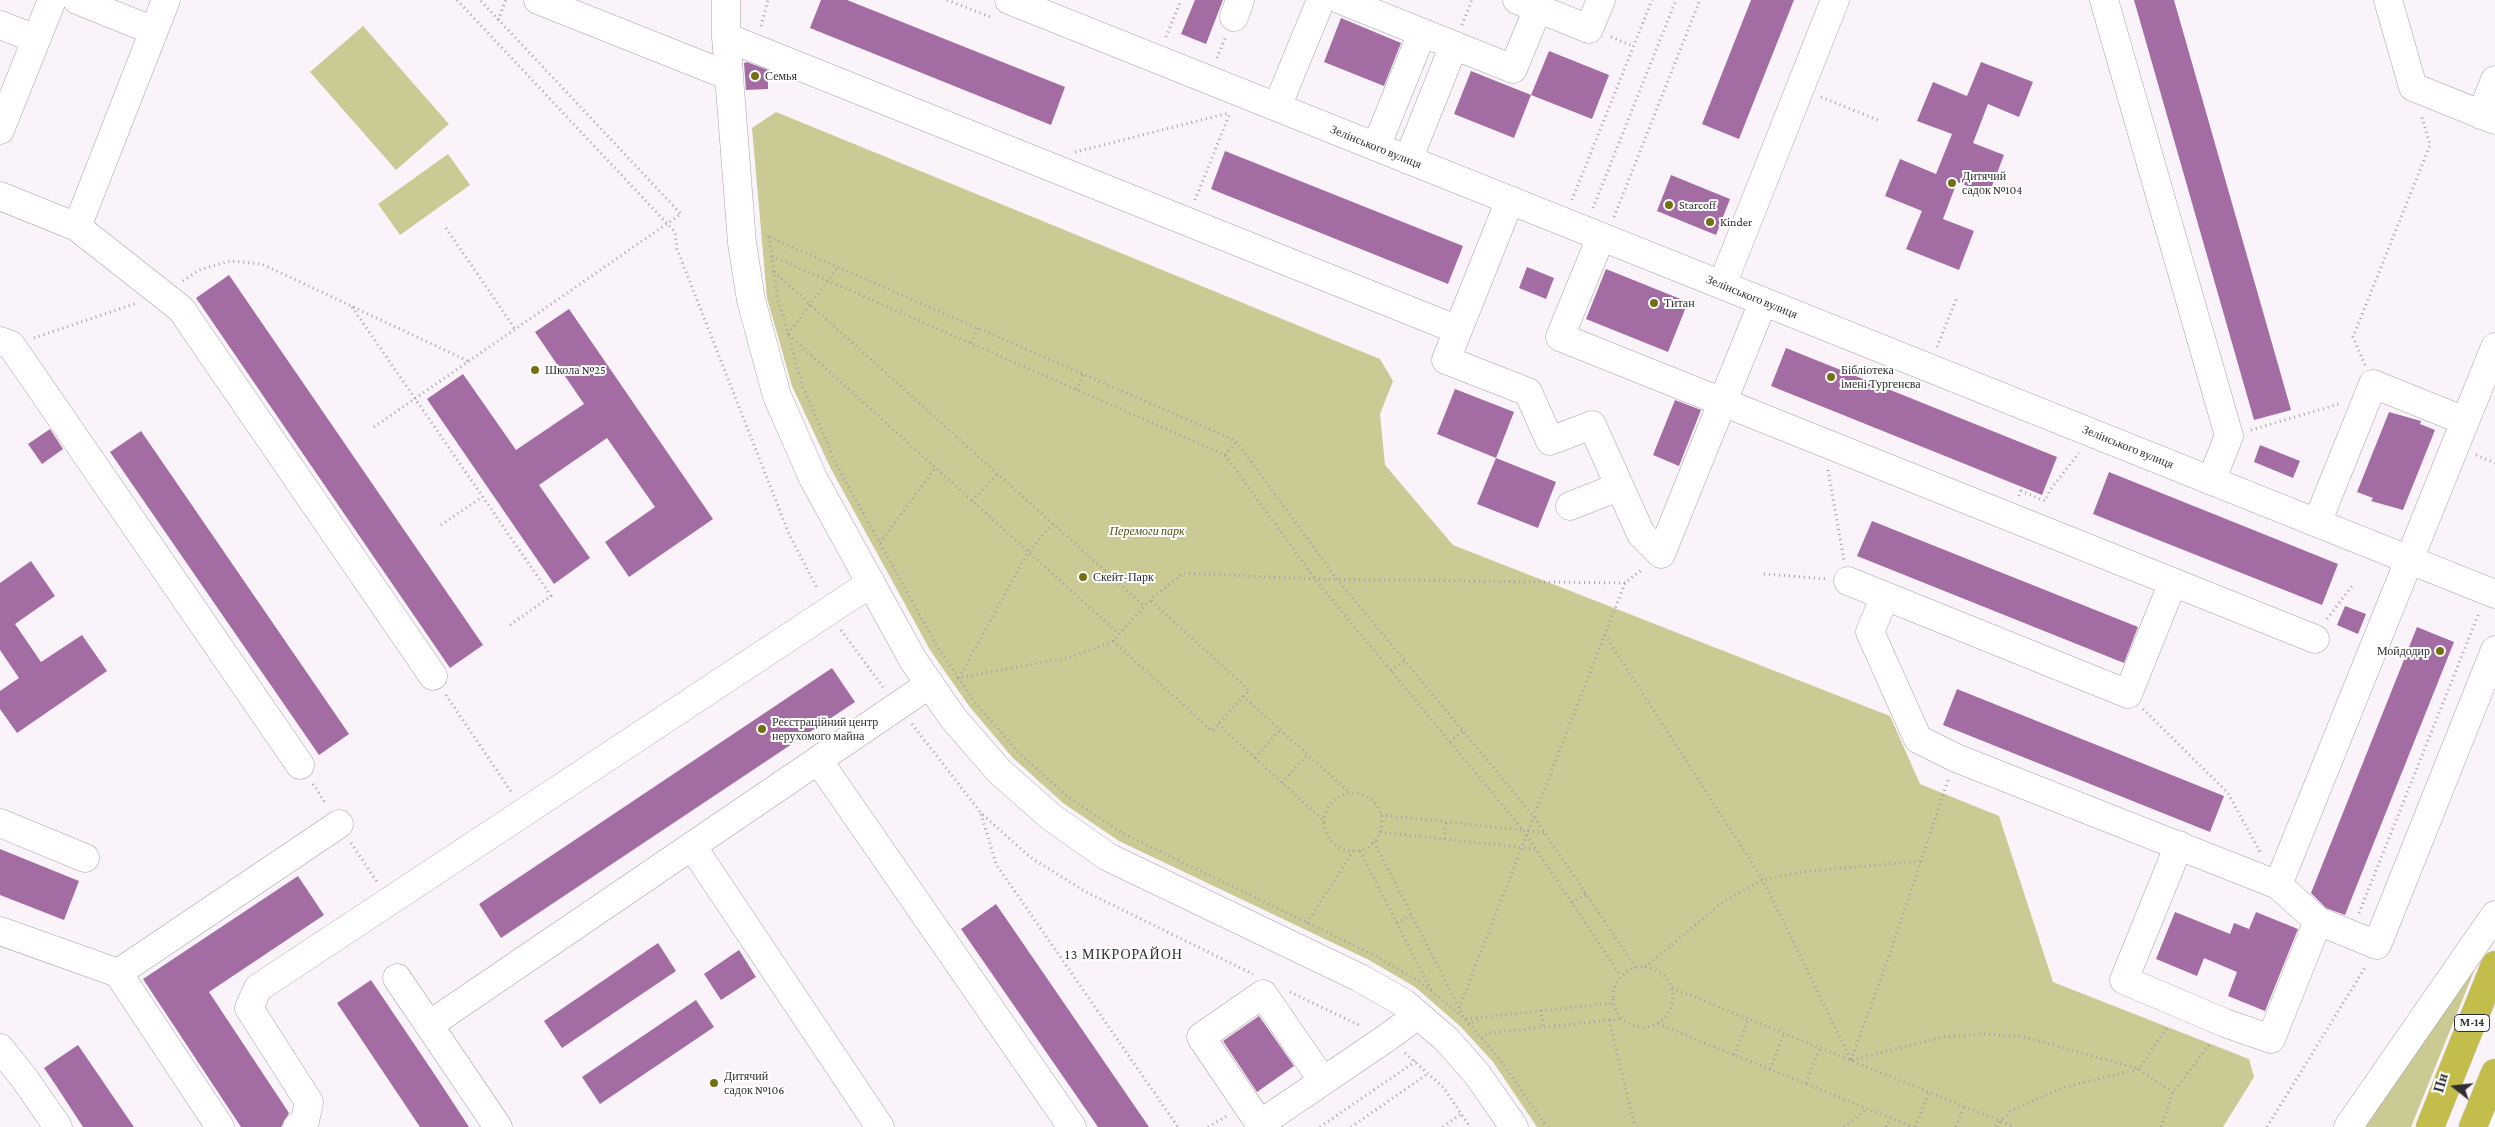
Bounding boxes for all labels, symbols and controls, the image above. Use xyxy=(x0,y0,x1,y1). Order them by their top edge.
place label: Семья xyxy=(765,69,797,83)
marker: Семья xyxy=(749,70,761,82)
street label: Зелінського вулиця xyxy=(1328,122,1424,172)
place label: Дитячий садок №104 xyxy=(1962,169,2022,197)
marker: Дитячий садок №104 xyxy=(1946,177,1958,189)
place label: Starcoff xyxy=(1679,198,1716,212)
marker: Starcoff xyxy=(1663,199,1675,211)
place label: Kinder xyxy=(1720,215,1752,229)
marker: Kinder xyxy=(1704,216,1716,228)
street label: Зелінського вулиця xyxy=(1704,272,1800,322)
place label: Титан xyxy=(1664,296,1695,310)
marker: Титан xyxy=(1648,297,1660,309)
place label: Школа №25 xyxy=(545,363,606,377)
place label: Бібліотека імені Тургенєва xyxy=(1841,363,1920,391)
marker: Школа №25 xyxy=(529,364,541,376)
marker: Бібліотека імені Тургенєва xyxy=(1825,371,1837,383)
street label: Зелінського вулиця xyxy=(2080,422,2176,472)
park label: Перемоги парк xyxy=(1109,524,1185,538)
place label: Скейт-Парк xyxy=(1093,570,1154,584)
marker: Скейт-Парк xyxy=(1077,571,1089,583)
place label: Мойдодир xyxy=(2377,644,2430,658)
marker: Мойдодир xyxy=(2434,645,2446,657)
place label: Реєстраційний центр нерухомого майна xyxy=(772,715,878,743)
marker: Реєстраційний центр нерухомого майна xyxy=(756,723,768,735)
district label: 13 МІКРОРАЙОН xyxy=(1063,947,1185,963)
road number: М-14 xyxy=(2454,1014,2490,1032)
north arrow xyxy=(2430,1062,2480,1112)
place label: Дитячий садок №106 xyxy=(724,1069,784,1097)
text: Пн xyxy=(2430,1072,2451,1094)
marker: Дитячий садок №106 xyxy=(708,1077,720,1089)

